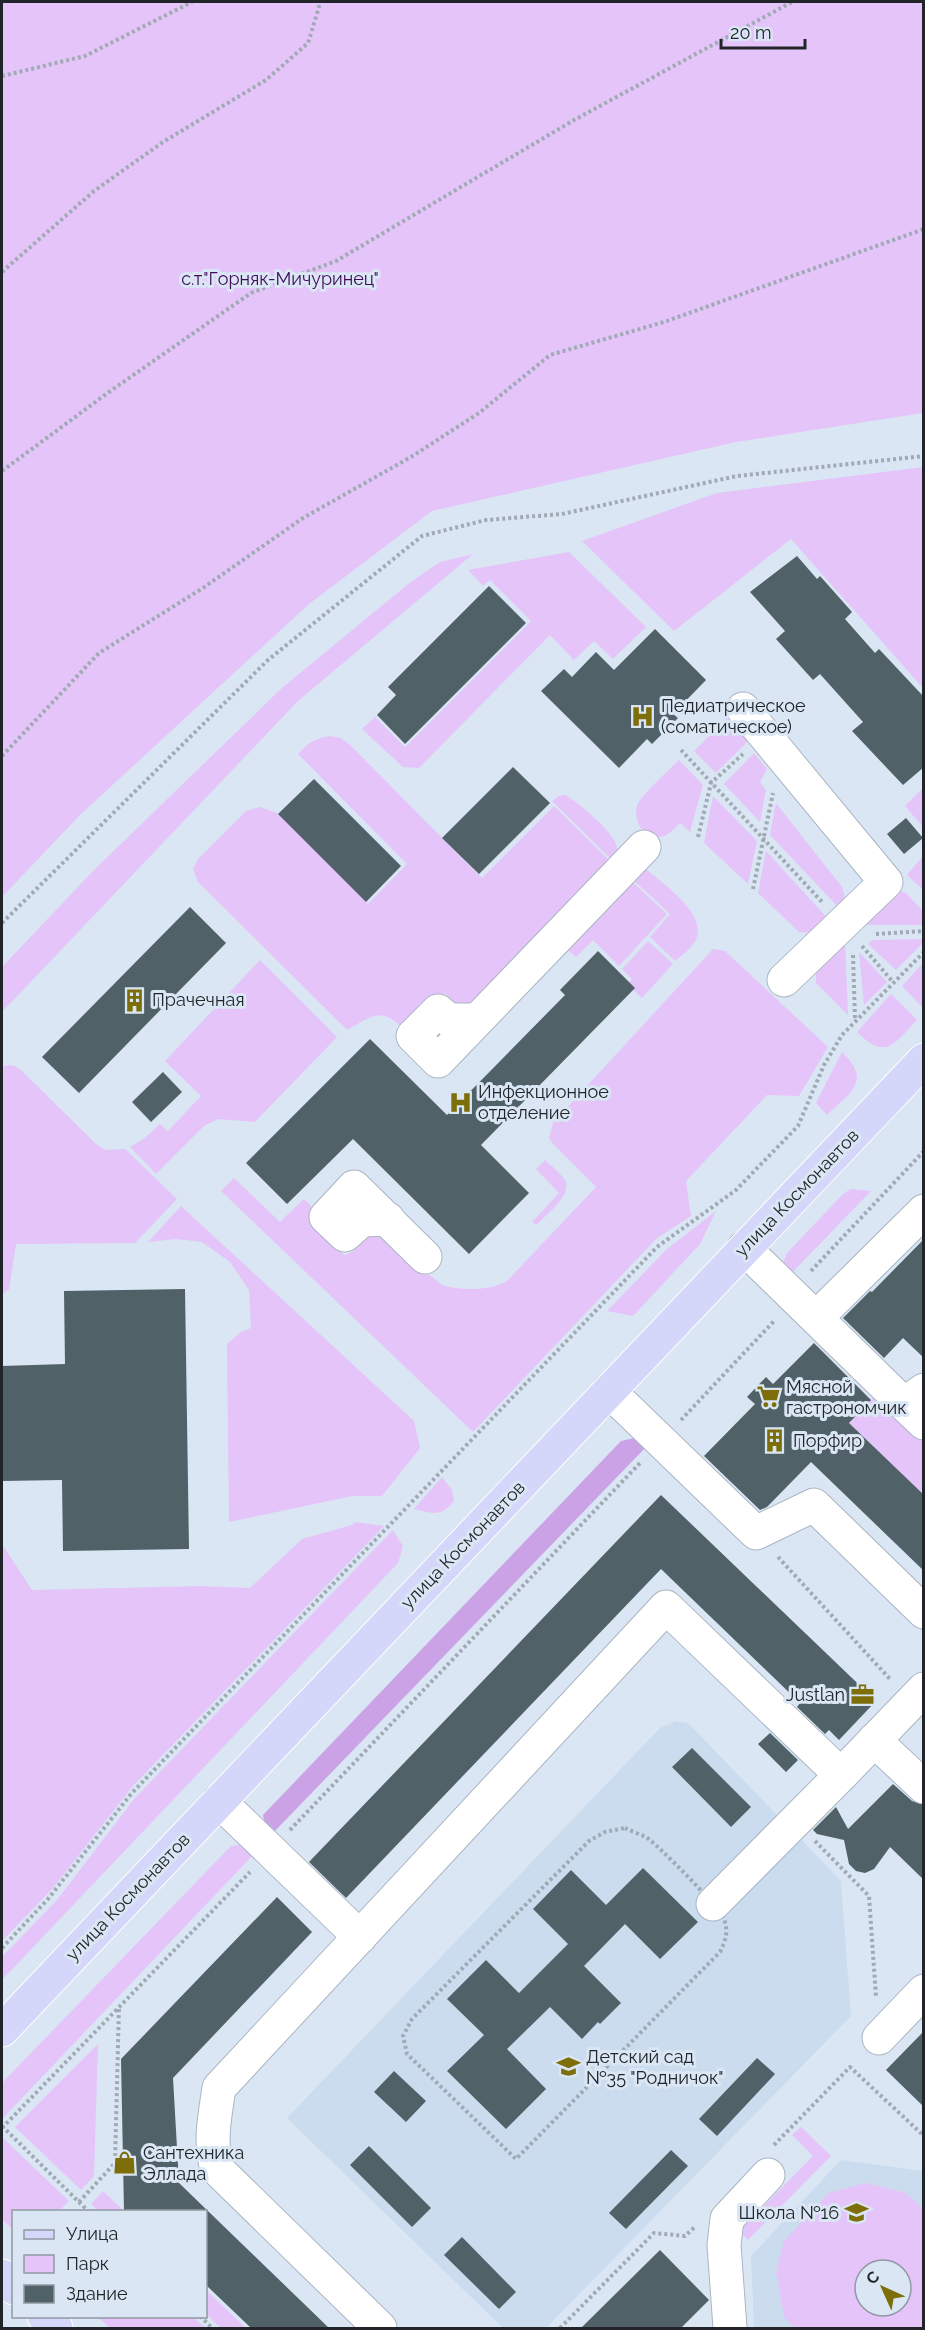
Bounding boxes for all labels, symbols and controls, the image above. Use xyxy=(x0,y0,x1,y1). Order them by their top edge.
scale bar xyxy=(721,12,805,50)
text: 20 m xyxy=(730,22,772,43)
park label: с.т."Горняк-Мичуринец" xyxy=(181,268,379,289)
place label: Педиатрическое (соматическое) xyxy=(661,695,806,737)
hospital icon: Педиатрическое (соматическое) xyxy=(630,703,656,729)
building icon: Прачечная xyxy=(121,987,147,1013)
place label: Прачечная xyxy=(152,989,245,1010)
place label: Инфекционное отделение xyxy=(478,1081,609,1123)
hospital icon: Инфекционное отделение xyxy=(447,1089,473,1115)
street label: улица Космонавтов xyxy=(730,1125,863,1261)
place label: Мясной гастрономчик xyxy=(786,1376,907,1418)
supermarket icon: Мясной гастрономчик xyxy=(755,1384,781,1410)
building icon: Порфир xyxy=(762,1428,788,1454)
place label: Порфир xyxy=(793,1430,862,1451)
street label: улица Космонавтов xyxy=(396,1477,529,1613)
office icon: Justlan xyxy=(850,1682,876,1708)
place label: Justlan xyxy=(786,1684,845,1705)
street label: улица Космонавтов xyxy=(61,1829,194,1965)
place label: Детский сад №35 "Родничок" xyxy=(586,2046,724,2088)
school or university icon: Детский сад №35 "Родничок" xyxy=(555,2054,581,2080)
place label: Сантехника Эллада xyxy=(143,2142,244,2184)
shop icon: Сантехника Эллада xyxy=(112,2150,138,2176)
school or university icon: Школа №16 xyxy=(844,2200,870,2226)
place label: Школа №16 xyxy=(739,2202,839,2223)
legend xyxy=(12,2210,207,2318)
text: Улица xyxy=(66,2223,118,2244)
text: Парк xyxy=(66,2253,109,2274)
north arrow xyxy=(853,2258,913,2318)
text: С xyxy=(862,2267,883,2288)
text: Здание xyxy=(66,2283,128,2304)

